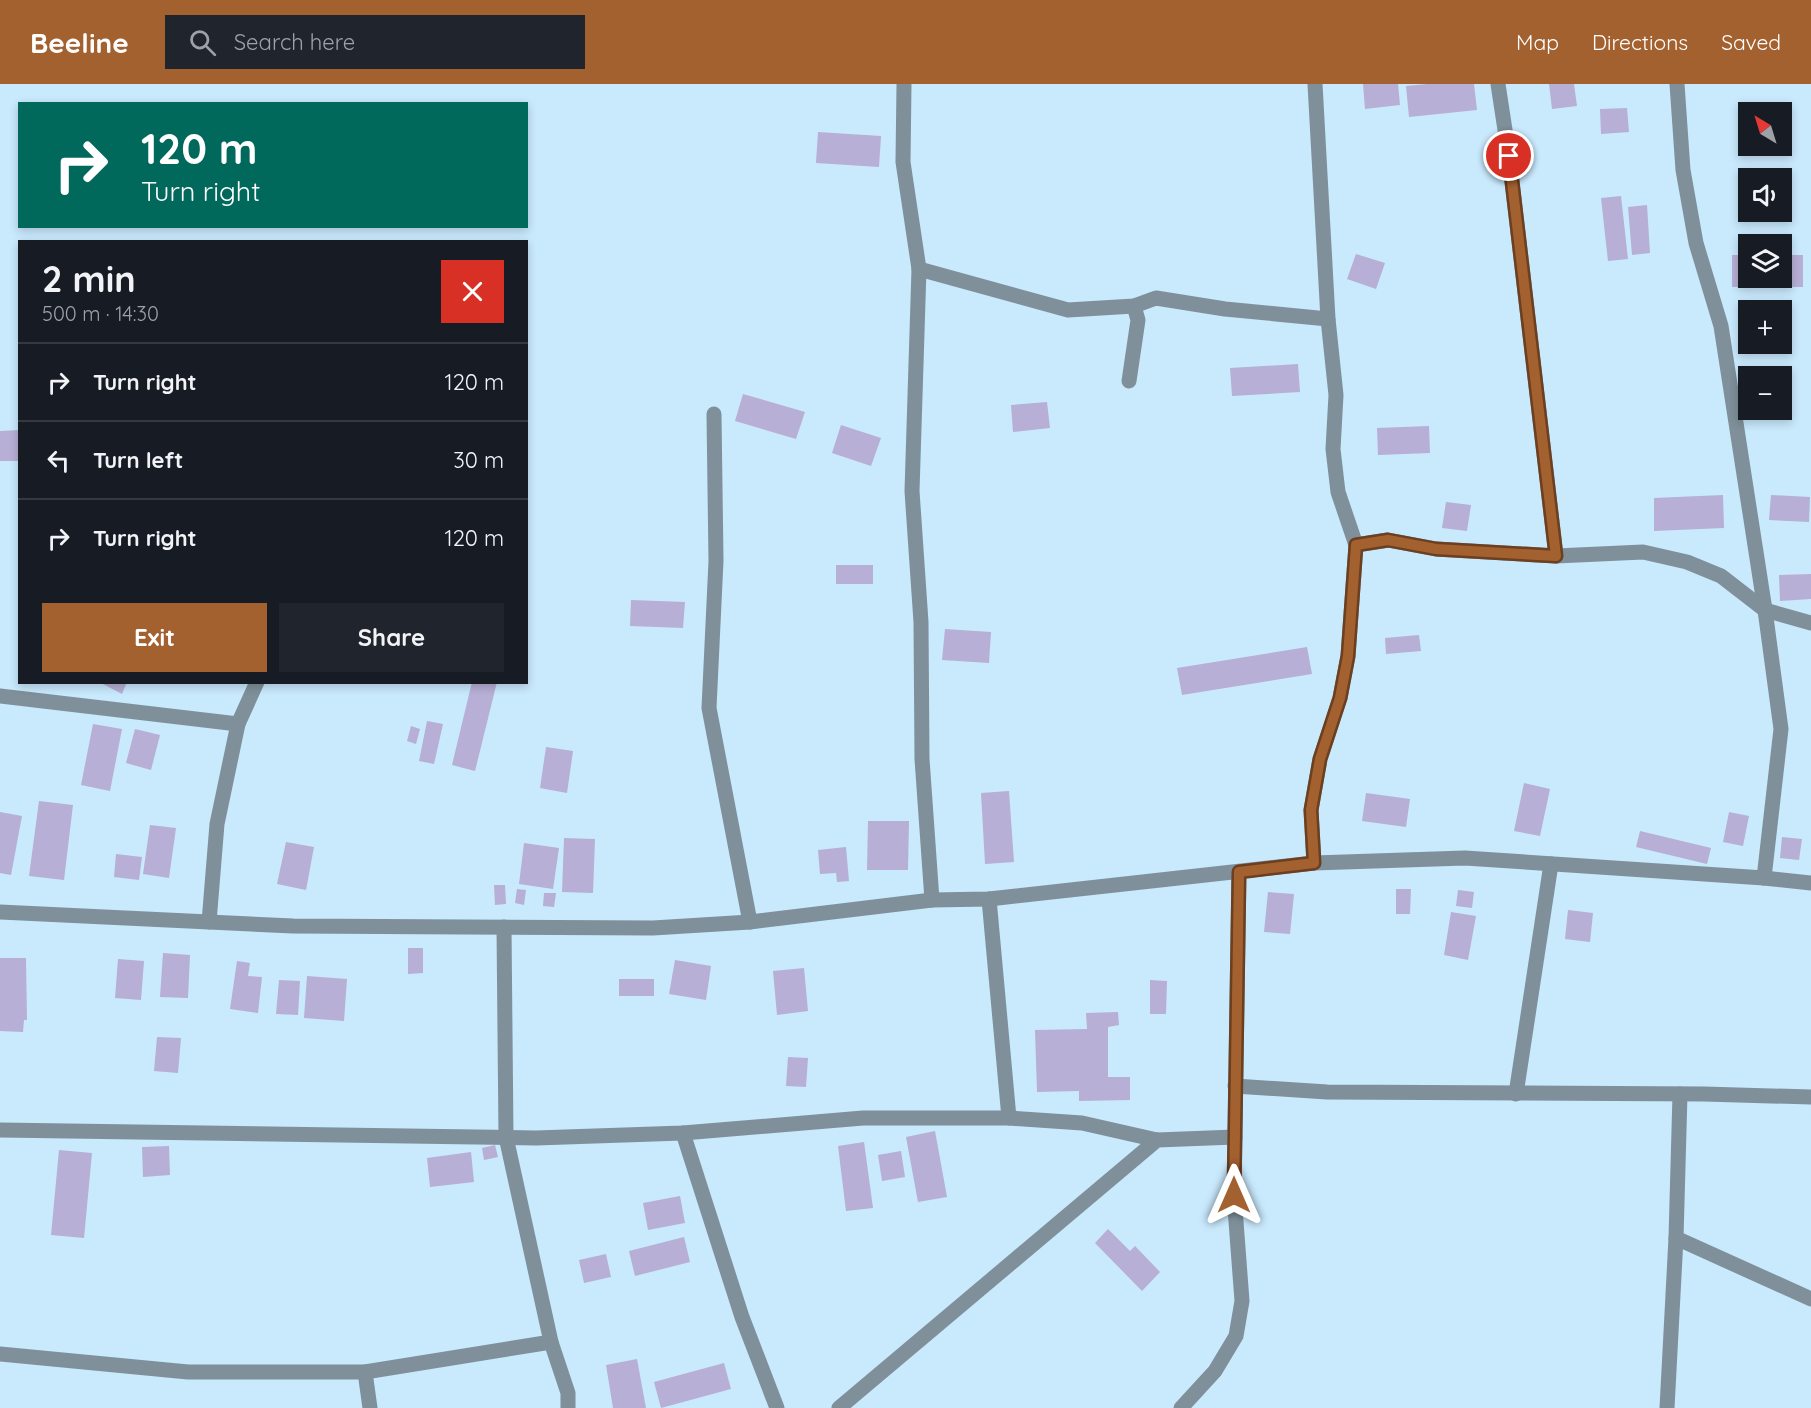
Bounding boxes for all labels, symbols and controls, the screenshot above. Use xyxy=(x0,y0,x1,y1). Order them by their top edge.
search box xyxy=(165,15,585,69)
text: Beeline xyxy=(30,25,129,60)
icon: search xyxy=(186,26,219,59)
text: Search here xyxy=(234,28,355,56)
text: Map xyxy=(1516,29,1559,55)
text: Directions xyxy=(1592,29,1688,55)
text: Saved xyxy=(1721,29,1781,55)
north arrow xyxy=(1738,102,1792,156)
map controls xyxy=(1738,102,1792,420)
text: 120 m xyxy=(141,122,258,175)
icon: right xyxy=(42,126,120,204)
pin xyxy=(1483,130,1534,181)
icon: arrive xyxy=(1492,139,1525,172)
button: sound xyxy=(1738,168,1792,222)
text: Turn right xyxy=(141,174,260,208)
button: layers xyxy=(1738,234,1792,288)
text: 2 min xyxy=(42,256,136,301)
button: close xyxy=(441,260,504,323)
button: + xyxy=(1738,300,1792,354)
text: 500 m · 14:30 xyxy=(42,301,159,326)
icon: right xyxy=(42,366,75,399)
button: − xyxy=(1738,366,1792,420)
text: Turn right xyxy=(93,368,197,396)
text: 120 m xyxy=(445,368,504,396)
icon: left xyxy=(42,444,75,477)
text: Turn left xyxy=(93,446,183,474)
text: 30 m xyxy=(453,446,504,474)
icon: right xyxy=(42,522,75,555)
text: Turn right xyxy=(93,524,197,552)
text: 120 m xyxy=(445,524,504,552)
button: Exit xyxy=(42,603,267,672)
button: Share xyxy=(279,603,504,672)
position arrow xyxy=(1202,1163,1266,1227)

